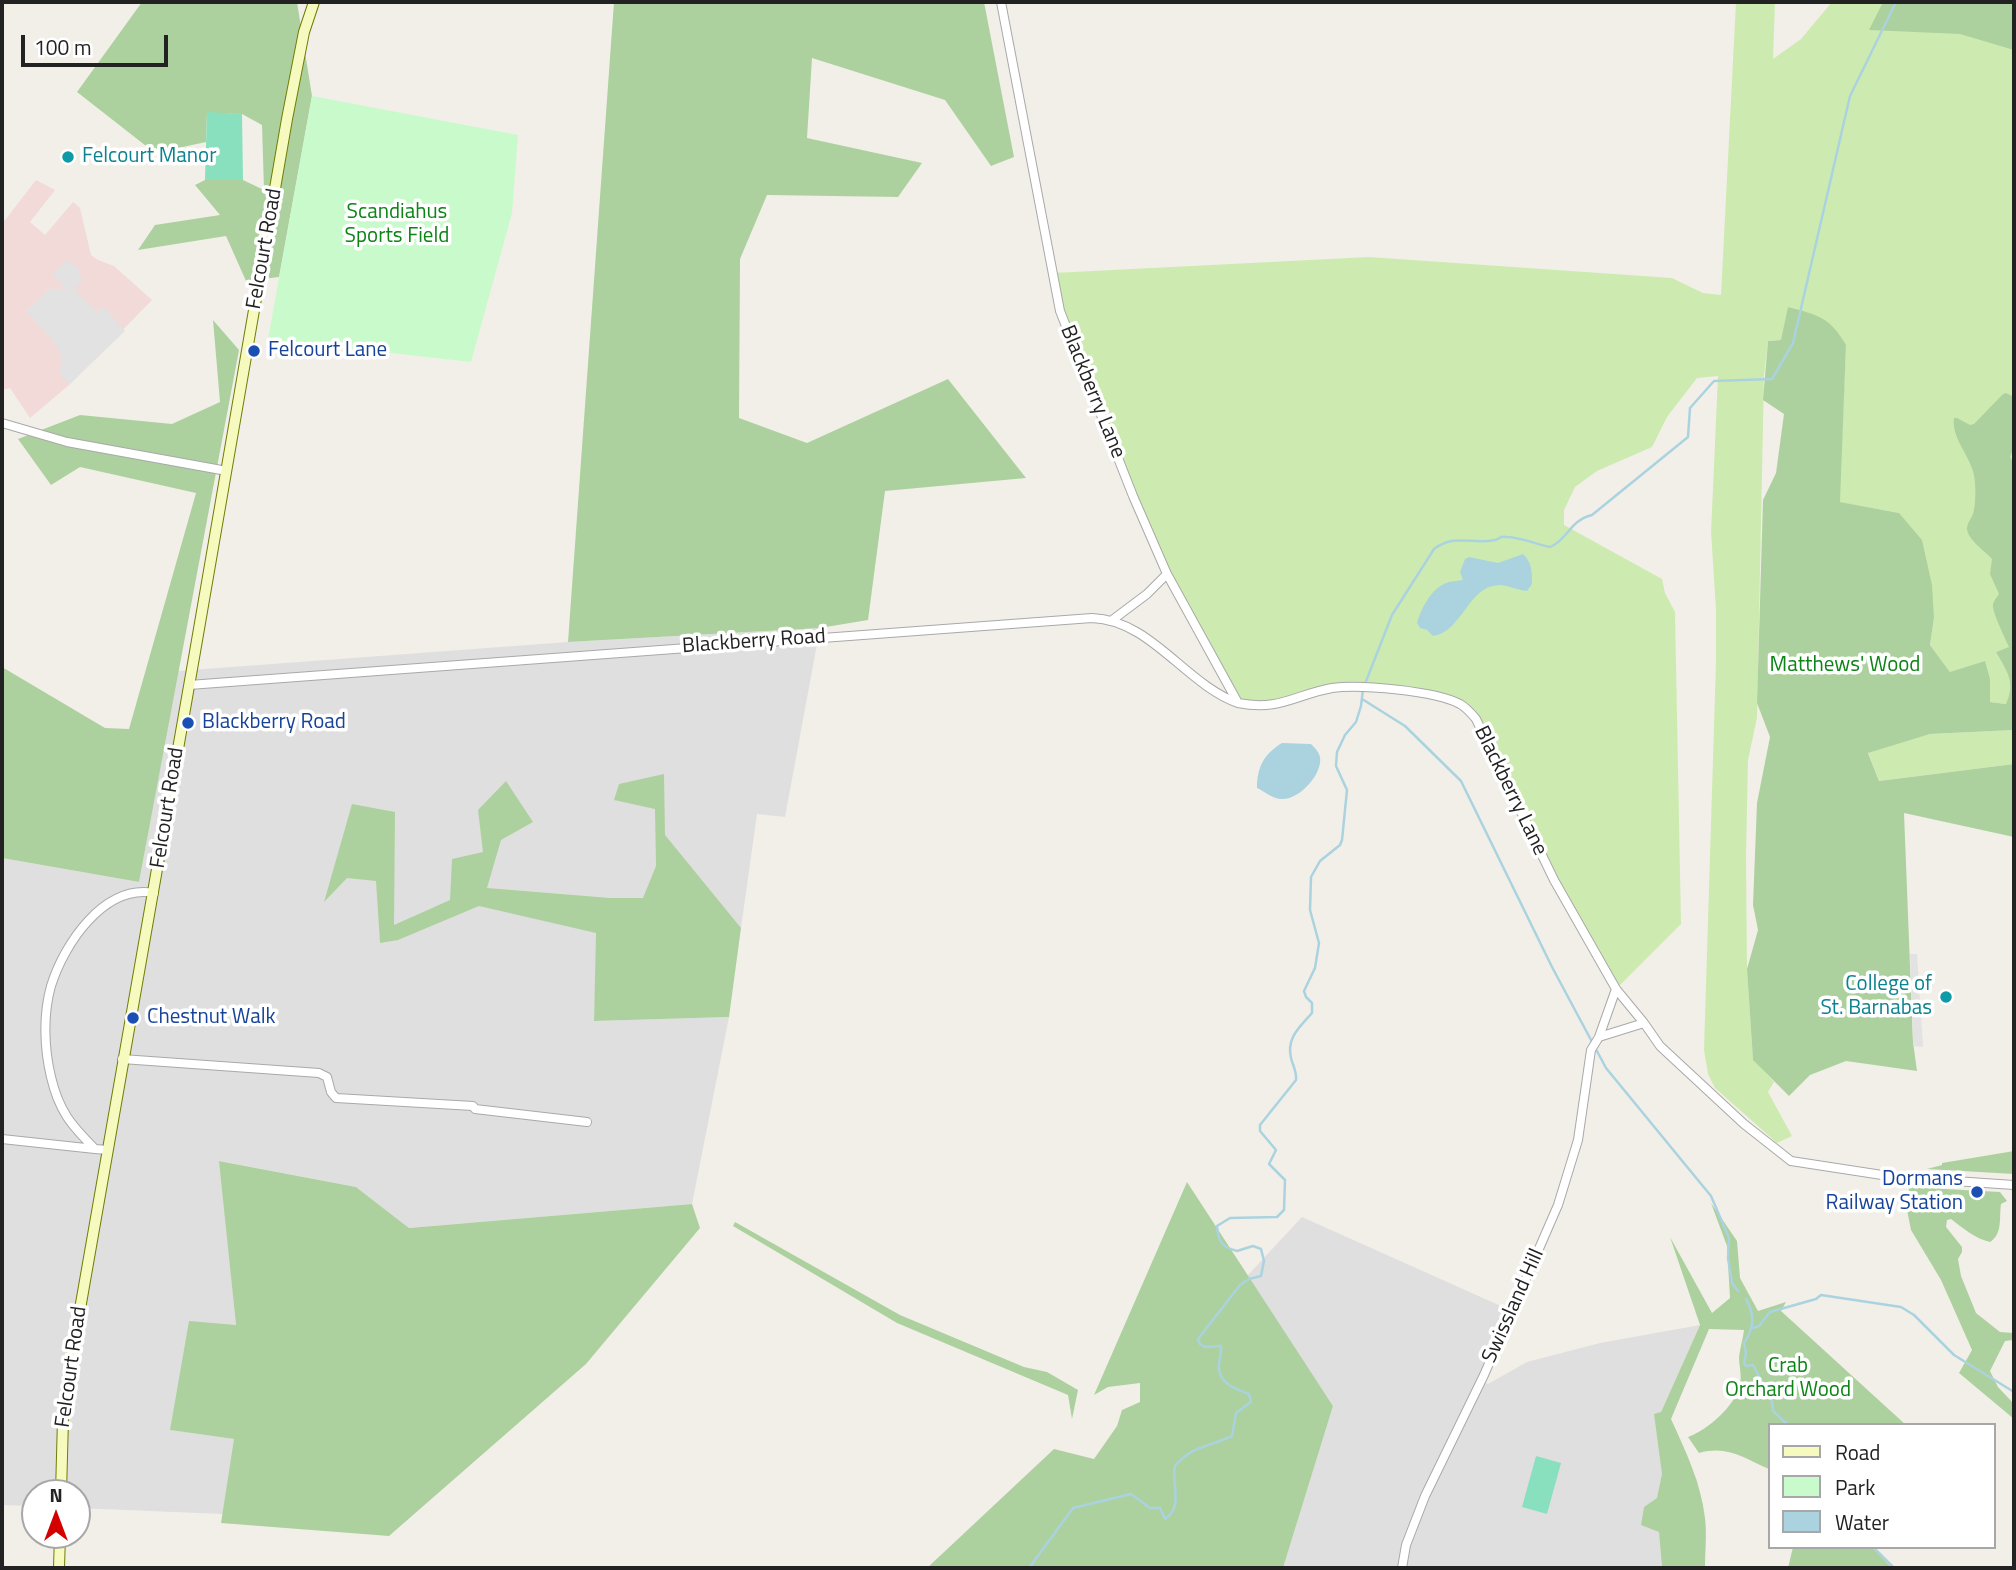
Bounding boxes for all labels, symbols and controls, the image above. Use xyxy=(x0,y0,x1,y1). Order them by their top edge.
scale bar xyxy=(24,21,172,65)
text: 100 m xyxy=(34,31,91,63)
place label: Felcourt Manor xyxy=(82,144,216,170)
marker: Felcourt Manor xyxy=(60,149,76,165)
street label: Felcourt Road xyxy=(242,187,288,311)
park label: Scandiahus Sports Field xyxy=(345,200,449,250)
street label: Blackberry Lane xyxy=(1054,322,1130,462)
place label: Felcourt Lane xyxy=(268,338,387,364)
marker: Felcourt Lane xyxy=(246,343,262,359)
street label: Blackberry Road xyxy=(681,624,827,660)
park label: Matthews' Wood xyxy=(1770,653,1920,679)
place label: Blackberry Road xyxy=(202,710,346,736)
marker: Blackberry Road xyxy=(180,715,196,731)
street label: Blackberry Lane xyxy=(1468,722,1552,860)
street label: Felcourt Road xyxy=(146,746,190,870)
place label: College of St. Barnabas xyxy=(1820,972,1932,1022)
marker: College of St. Barnabas xyxy=(1938,989,1954,1005)
place label: Chestnut Walk xyxy=(147,1005,276,1031)
marker: Chestnut Walk xyxy=(125,1010,141,1026)
place label: Dormans Railway Station xyxy=(1826,1167,1963,1217)
marker: Dormans Railway Station xyxy=(1969,1184,1985,1200)
street label: Swissland Hill xyxy=(1478,1245,1550,1367)
street label: Felcourt Road xyxy=(51,1305,93,1429)
park label: Crab Orchard Wood xyxy=(1725,1354,1851,1404)
legend xyxy=(1768,1423,1995,1549)
text: Road xyxy=(1835,1436,1880,1468)
text: Park xyxy=(1835,1471,1875,1503)
north arrow xyxy=(21,1479,91,1549)
text: N xyxy=(49,1480,63,1509)
text: Water xyxy=(1835,1506,1889,1538)

